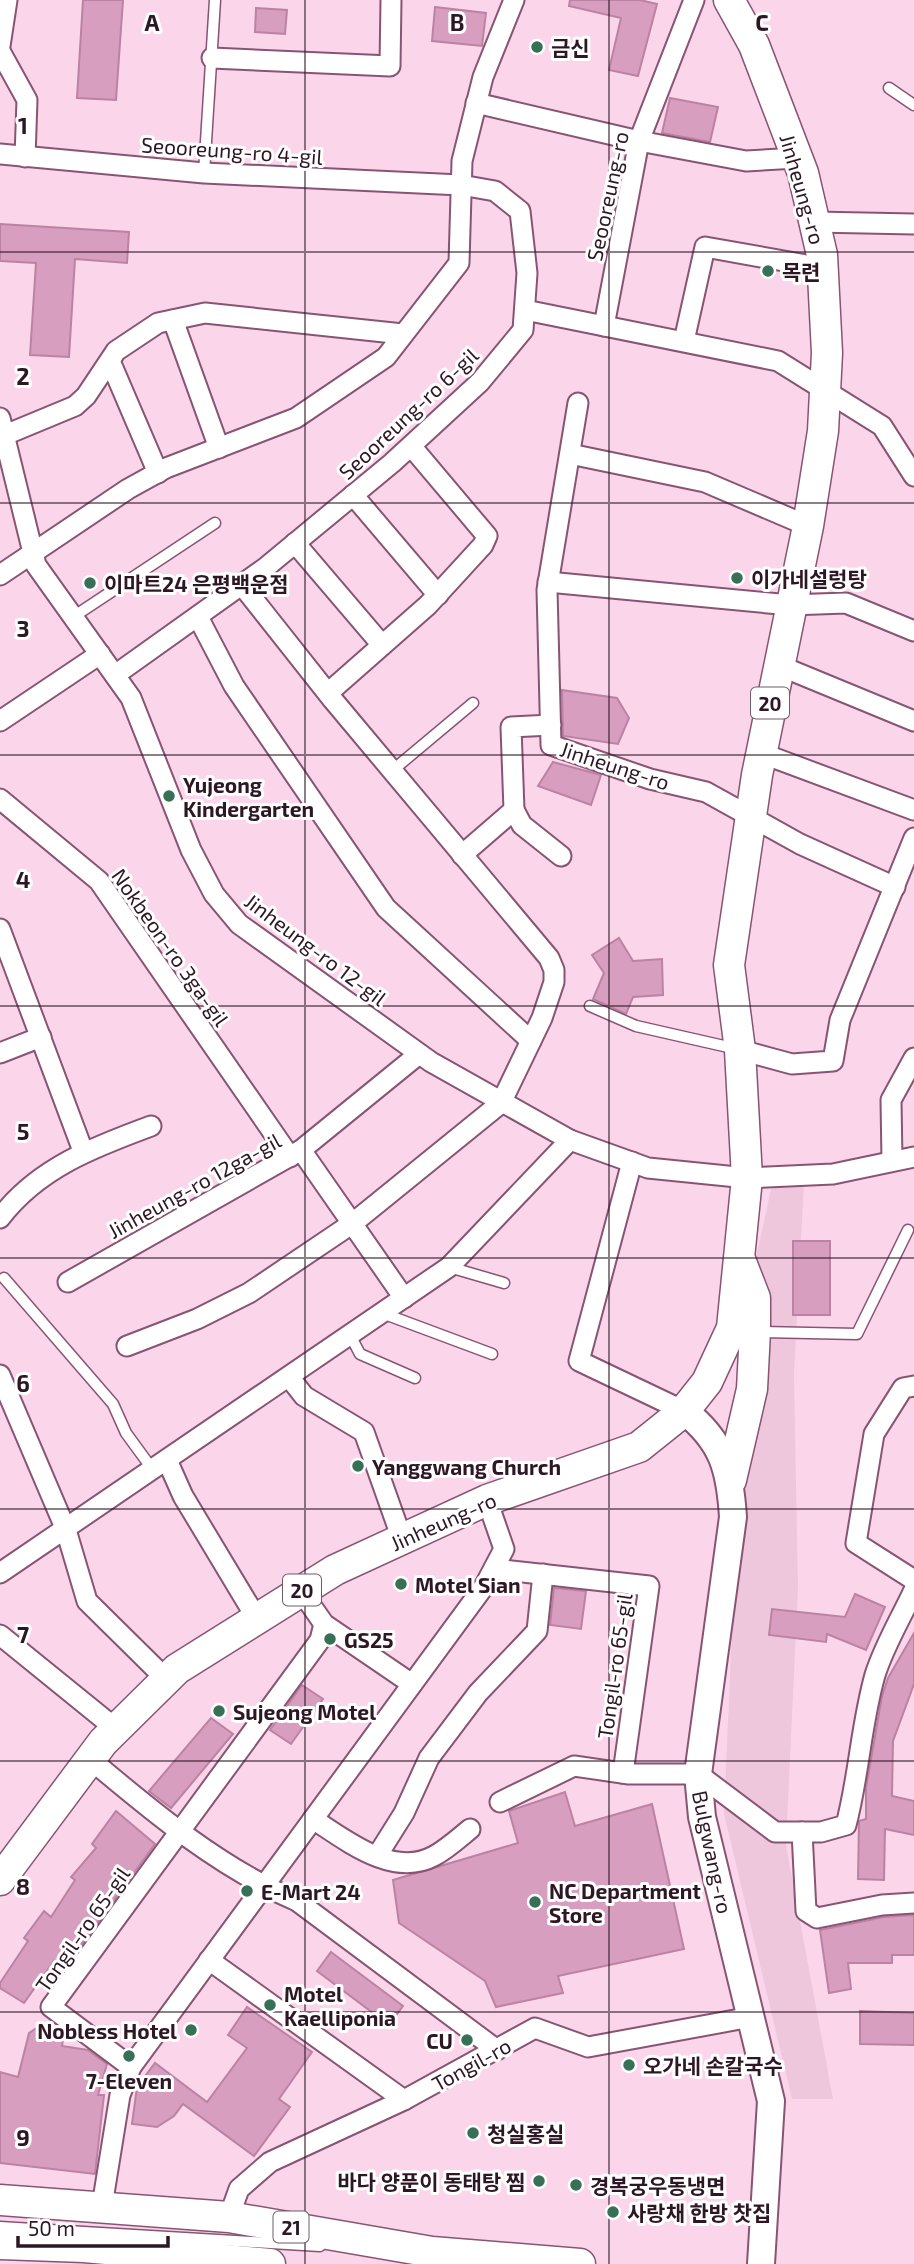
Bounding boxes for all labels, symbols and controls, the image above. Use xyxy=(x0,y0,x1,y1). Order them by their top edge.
text: A xyxy=(144,8,160,36)
text: B xyxy=(450,8,464,36)
text: C xyxy=(755,8,769,36)
place label: 금신 xyxy=(551,35,590,60)
marker: 금신 xyxy=(529,39,545,55)
text: 1 xyxy=(18,111,28,139)
street label: Seooreung-ro xyxy=(581,129,633,263)
street label: Seooreung-ro 4-gil xyxy=(140,131,324,169)
street label: Jinheung-ro xyxy=(775,131,831,247)
place label: 목련 xyxy=(782,259,821,284)
marker: 목련 xyxy=(760,263,776,279)
street label: Seooreung-ro 6-gil xyxy=(333,342,483,484)
text: 2 xyxy=(16,362,30,390)
place label: 이가네설렁탕 xyxy=(751,566,867,591)
marker: 이가네설렁탕 xyxy=(729,570,745,586)
place label: 이마트24 은평백운점 xyxy=(104,571,289,596)
marker: 이마트24 은평백운점 xyxy=(82,575,98,591)
text: 3 xyxy=(16,614,30,642)
road number: 20 xyxy=(751,688,789,718)
street label: Jinheung-ro xyxy=(557,736,673,794)
place label: Yujeong Kindergarten xyxy=(183,772,314,821)
marker: Yujeong Kindergarten xyxy=(161,788,177,804)
street label: Nokbeon-ro 3ga-gil xyxy=(107,863,235,1031)
text: 4 xyxy=(16,865,30,893)
street label: Jinheung-ro 12-gil xyxy=(240,888,392,1011)
text: 5 xyxy=(17,1117,29,1145)
street label: Jinheung-ro 12ga-gil xyxy=(103,1127,286,1243)
text: 6 xyxy=(16,1369,30,1397)
place label: Yanggwang Church xyxy=(372,1454,561,1479)
marker: Yanggwang Church xyxy=(350,1458,366,1474)
street label: Jinheung-ro xyxy=(386,1487,500,1555)
place label: Motel Sian xyxy=(415,1572,521,1597)
road number: 20 xyxy=(283,1574,321,1606)
marker: Motel Sian xyxy=(393,1576,409,1592)
street label: Tongil-ro 65-gil xyxy=(591,1591,637,1740)
text: 7 xyxy=(17,1620,29,1648)
place label: GS25 xyxy=(344,1627,394,1652)
marker: GS25 xyxy=(322,1631,338,1647)
place label: Sujeong Motel xyxy=(233,1699,376,1724)
marker: Sujeong Motel xyxy=(211,1703,227,1719)
street label: Bulgwang-ro xyxy=(688,1788,738,1916)
street label: Tongil-ro 65-gil xyxy=(30,1861,135,1996)
text: 8 xyxy=(16,1872,30,1900)
place label: NC Department Store xyxy=(549,1878,701,1927)
place label: E-Mart 24 xyxy=(261,1879,361,1904)
marker: E-Mart 24 xyxy=(239,1883,255,1899)
marker: NC Department Store xyxy=(527,1894,543,1910)
place label: Motel Kaelliponia xyxy=(284,1981,396,2030)
marker: Motel Kaelliponia xyxy=(262,1997,278,2013)
place label: Nobless Hotel xyxy=(37,2018,177,2043)
marker: Nobless Hotel xyxy=(183,2022,199,2038)
place label: CU xyxy=(426,2028,453,2053)
street label: Tongil-ro xyxy=(427,2032,515,2096)
marker: CU xyxy=(459,2032,475,2048)
marker: 7-Eleven xyxy=(121,2048,137,2064)
place label: 오가네 손칼국수 xyxy=(643,2053,783,2078)
marker: 오가네 손칼국수 xyxy=(621,2057,637,2073)
place label: 7-Eleven xyxy=(86,2068,172,2093)
place label: 청실홍실 xyxy=(487,2121,564,2146)
text: 9 xyxy=(16,2123,30,2151)
marker: 청실홍실 xyxy=(465,2125,481,2141)
place label: 바다 양푼이 동태탕 찜 xyxy=(338,2169,525,2194)
marker: 바다 양푼이 동태탕 찜 xyxy=(531,2173,547,2189)
place label: 경복궁우동냉면 xyxy=(590,2173,725,2198)
marker: 경복궁우동냉면 xyxy=(568,2177,584,2193)
place label: 사랑채 한방 찻집 xyxy=(627,2200,771,2225)
scale bar xyxy=(18,2204,168,2248)
marker: 사랑채 한방 찻집 xyxy=(605,2204,621,2220)
road number: 21 xyxy=(274,2212,308,2242)
text: 50 m xyxy=(28,2215,75,2240)

